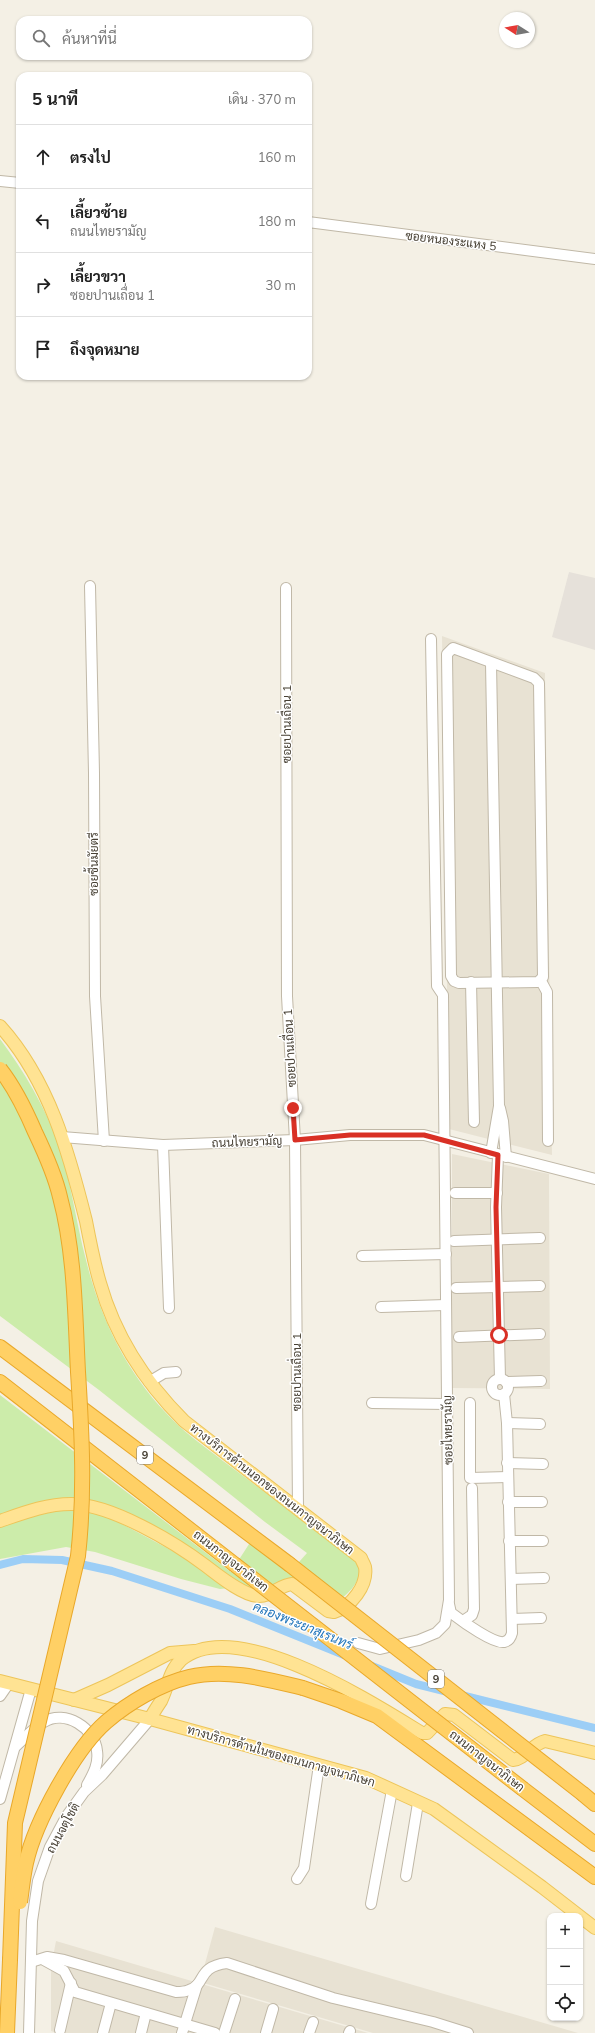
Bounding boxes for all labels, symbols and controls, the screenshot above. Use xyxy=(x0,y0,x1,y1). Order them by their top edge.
north arrow xyxy=(499,12,535,48)
search box xyxy=(16,16,312,60)
icon: search xyxy=(30,27,52,49)
text: ค้นหาที่นี่ xyxy=(62,29,117,48)
text: 5 นาที xyxy=(32,88,78,109)
text: เดิน · 370 m xyxy=(228,91,296,107)
icon: ahead xyxy=(32,146,54,168)
text: ตรงไป xyxy=(70,148,111,167)
text: 160 m xyxy=(258,149,296,165)
text: เลี้ยวซ้าย xyxy=(70,203,127,222)
icon: left xyxy=(32,210,54,232)
text: 180 m xyxy=(258,213,296,229)
text: ถนนไทยรามัญ xyxy=(70,223,147,239)
street label: ซอยหนองระแหง 5 xyxy=(405,227,497,254)
text: เลี้ยวขวา xyxy=(70,267,126,286)
icon: right xyxy=(32,274,54,296)
text: 30 m xyxy=(266,277,296,293)
text: ซอยปานเถื่อน 1 xyxy=(70,287,155,303)
icon: arrive xyxy=(32,338,54,360)
text: ถึงจุดหมาย xyxy=(70,340,140,359)
street label: ซอยปานเถื่อน 1 xyxy=(276,685,294,763)
street label: ซอยชื้นมัยตรี xyxy=(83,832,101,896)
street label: ซอยปานเถื่อน 1 xyxy=(277,1009,299,1088)
route end xyxy=(284,1099,302,1117)
street label: ถนนไทยรามัญ xyxy=(211,1133,283,1150)
route start xyxy=(490,1326,508,1344)
street label: ซอยปานเถื่อน 1 xyxy=(286,1333,304,1411)
street label: ซอยไทยรามัญ xyxy=(439,1395,456,1465)
street label: ทางบริการด้านนอกของถนนกาญจนาภิเษก xyxy=(187,1420,357,1557)
road number: 9 xyxy=(137,1446,153,1464)
street label: ถนนกาญจนาภิเษก xyxy=(191,1527,272,1595)
water label: คลองพระยาสุเรนทร์ xyxy=(250,1597,357,1655)
road number: 9 xyxy=(428,1670,444,1688)
street label: ทางบริการด้านในของถนนกาญจนาภิเษก xyxy=(185,1721,377,1790)
street label: ถนนกาญจนาภิเษก xyxy=(447,1727,528,1795)
street label: ถนนจตุโชติ xyxy=(43,1800,84,1857)
map controls xyxy=(547,1913,583,2021)
button: + xyxy=(547,1913,583,1949)
button: − xyxy=(547,1949,583,1985)
button: locate xyxy=(547,1985,583,2021)

